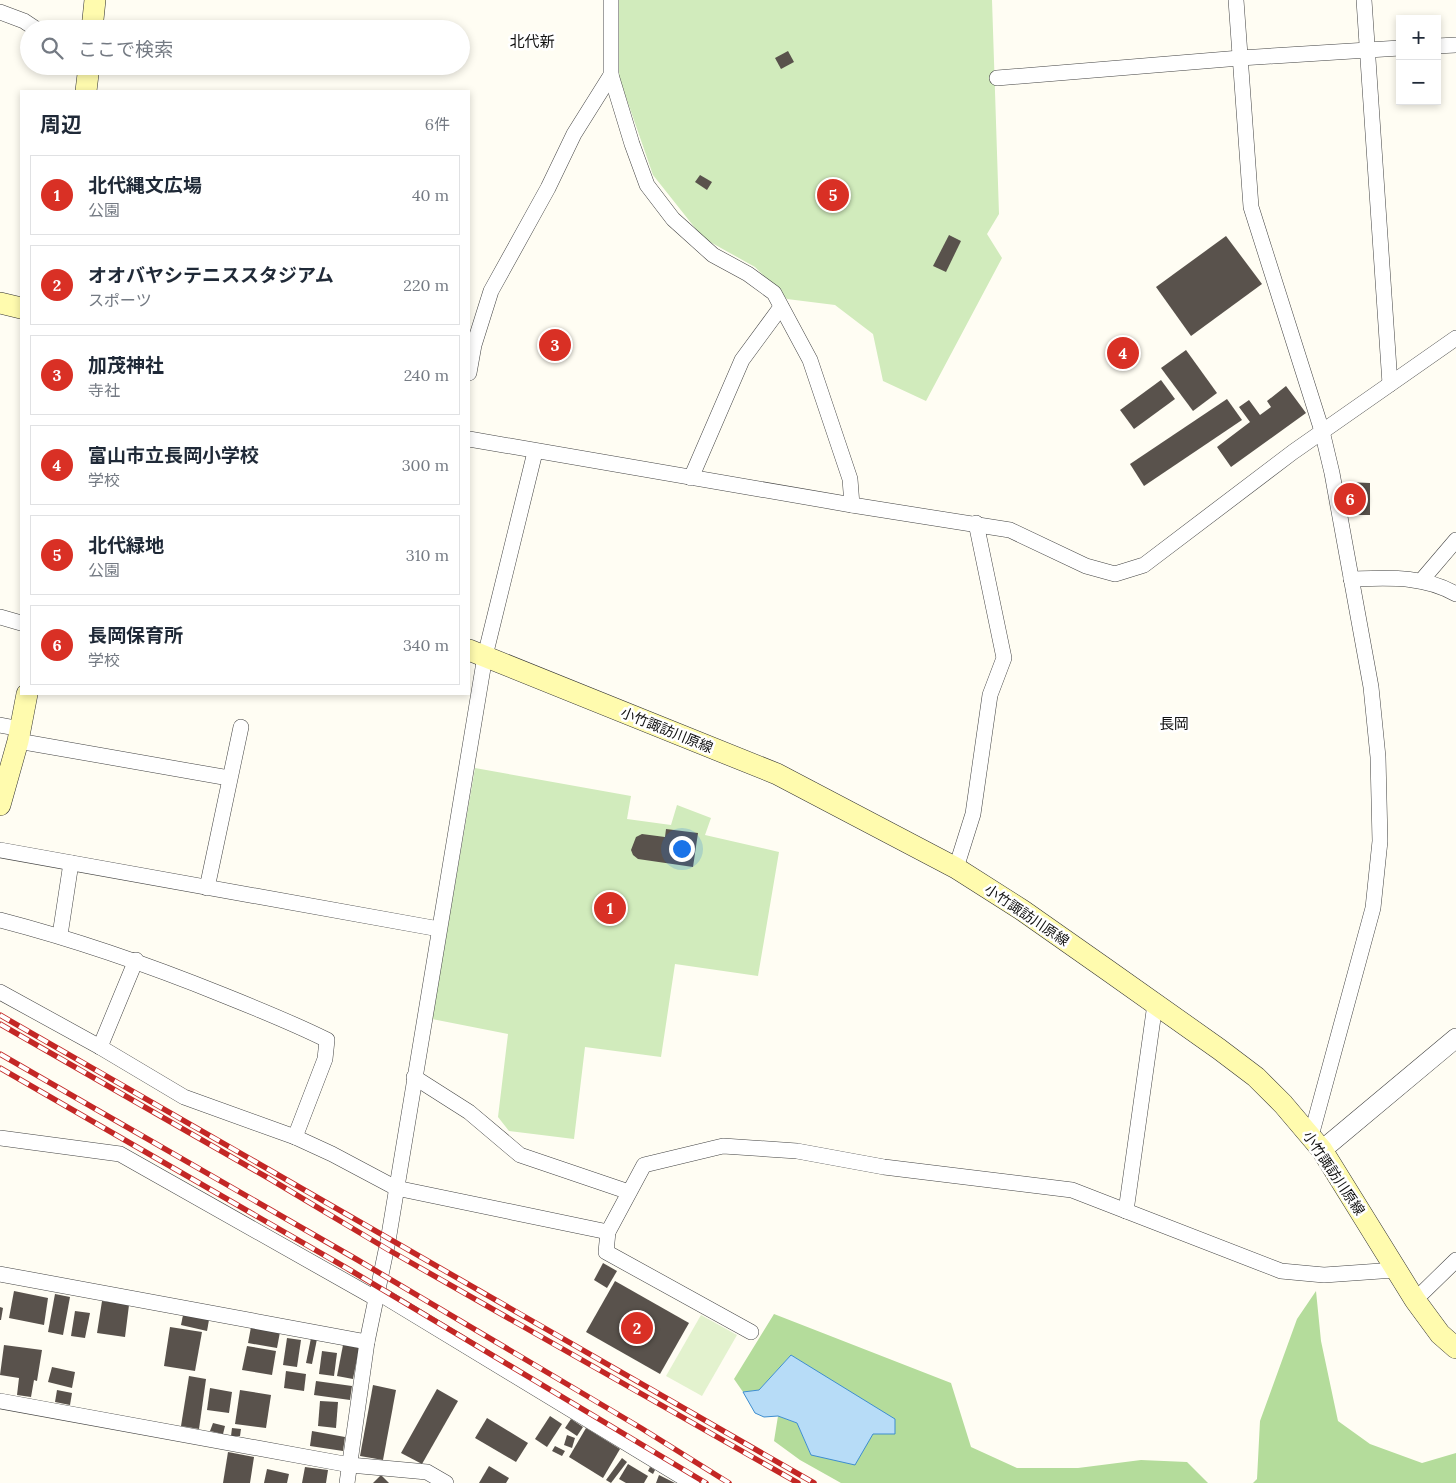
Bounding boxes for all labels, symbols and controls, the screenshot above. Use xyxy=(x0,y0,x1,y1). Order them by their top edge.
map controls xyxy=(1396,15,1441,105)
button: + xyxy=(1396,15,1441,60)
search box xyxy=(20,20,470,75)
district label: 北代新 xyxy=(509,32,555,51)
icon: search xyxy=(38,34,66,62)
text: ここで検索 xyxy=(78,37,173,61)
button: − xyxy=(1396,60,1441,105)
text: 周辺 xyxy=(40,111,82,138)
text: 6件 xyxy=(425,114,450,134)
text: 北代縄文広場 xyxy=(88,173,202,197)
pin: 5 xyxy=(817,176,849,214)
text: 1 xyxy=(54,185,60,205)
text: 40 m xyxy=(412,185,449,205)
text: 公園 xyxy=(88,200,120,220)
text: オオバヤシテニススタジアム xyxy=(88,263,334,287)
text: 2 xyxy=(53,275,61,295)
text: 220 m xyxy=(403,275,449,295)
text: スポーツ xyxy=(88,290,152,310)
pin: 3 xyxy=(539,326,571,364)
pin: 4 xyxy=(1107,334,1139,372)
text: 加茂神社 xyxy=(88,353,164,377)
text: 3 xyxy=(53,365,61,385)
text: 240 m xyxy=(404,365,449,385)
text: 寺社 xyxy=(88,380,120,400)
text: 富山市立長岡小学校 xyxy=(88,443,259,467)
text: 4 xyxy=(53,455,61,475)
text: 300 m xyxy=(402,455,449,475)
text: 学校 xyxy=(88,470,120,490)
pin: 6 xyxy=(1334,480,1366,518)
text: 北代緑地 xyxy=(88,533,164,557)
text: 5 xyxy=(53,545,61,565)
text: 310 m xyxy=(406,545,449,565)
text: 公園 xyxy=(88,560,120,580)
text: 長岡保育所 xyxy=(88,623,183,647)
text: 6 xyxy=(52,635,62,655)
text: 340 m xyxy=(403,635,449,655)
text: 学校 xyxy=(88,650,120,670)
street label: 小竹諏訪川原線 xyxy=(618,703,716,757)
district label: 長岡 xyxy=(1159,714,1189,733)
your location xyxy=(669,836,695,862)
street label: 小竹諏訪川原線 xyxy=(981,880,1073,950)
pin: 1 xyxy=(594,889,626,927)
street label: 小竹諏訪川原線 xyxy=(1299,1127,1369,1219)
pin: 2 xyxy=(621,1309,653,1347)

